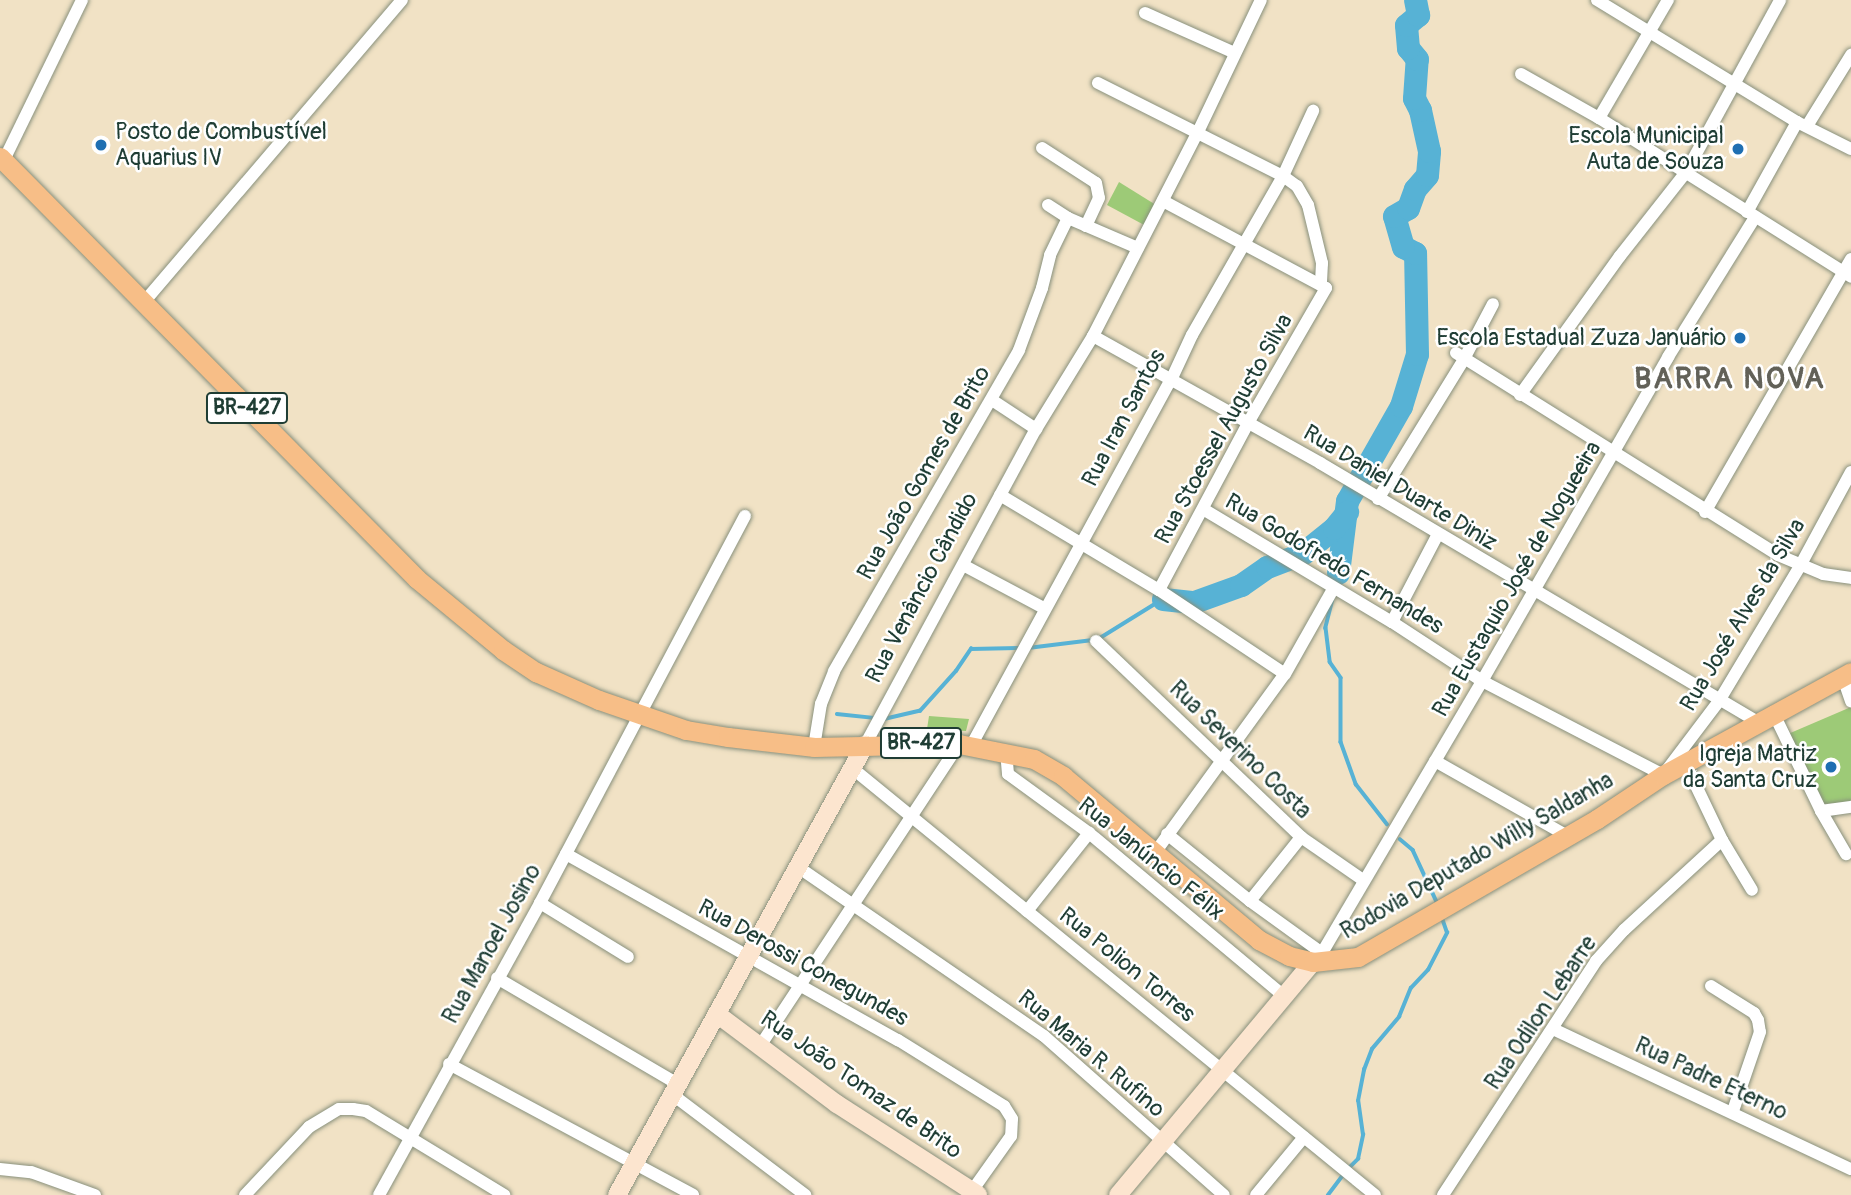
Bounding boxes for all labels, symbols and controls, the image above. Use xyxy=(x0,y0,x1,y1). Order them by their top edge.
place label: Posto de Combustível Aquarius IV xyxy=(115,118,327,172)
place label: Escola Municipal Auta de Souza xyxy=(1569,122,1724,176)
marker: Posto de Combustível Aquarius IV xyxy=(93,137,109,153)
marker: Escola Municipal Auta de Souza xyxy=(1730,141,1746,157)
street label: Rua Stoessel Augusto Silva xyxy=(1149,309,1299,549)
place label: Escola Estadual Zuza Januário xyxy=(1436,324,1726,352)
marker: Escola Estadual Zuza Januário xyxy=(1732,330,1748,346)
street label: Rua Iran Santos xyxy=(1076,345,1172,491)
street label: Rua João Gomes de Brito xyxy=(852,361,996,585)
district label: BARRA NOVA xyxy=(1635,361,1825,397)
road number: BR-427 xyxy=(205,390,289,426)
street label: Rua Daniel Duarte Diniz xyxy=(1298,419,1502,557)
street label: Rua Eustaquio José de Nogueeira xyxy=(1427,436,1607,722)
street label: Rua Venâncio Cândido xyxy=(860,488,984,688)
street label: Rua Godofredo Fernandes xyxy=(1220,488,1448,640)
street label: Rua José Alves da Silva xyxy=(1675,514,1811,716)
street label: Rua Severino Costa xyxy=(1163,675,1317,825)
road number: BR-427 xyxy=(879,726,963,760)
place label: Igreja Matriz da Santa Cruz xyxy=(1683,740,1817,794)
marker: Igreja Matriz da Santa Cruz xyxy=(1823,759,1839,775)
street label: Rodovia Deputado Willy Saldanha xyxy=(1336,767,1618,945)
street label: Rua Janúncio Félix xyxy=(1072,792,1230,926)
street label: Rua Manoel Josino xyxy=(437,859,547,1029)
street label: Rua Derossi Conegundes xyxy=(693,894,913,1032)
street label: Rua Polion Torres xyxy=(1053,902,1201,1028)
street label: Rua Odilon Lebarre xyxy=(1479,931,1603,1095)
street label: Rua Maria R. Rufino xyxy=(1012,985,1170,1123)
street label: Rua João Tomaz de Brito xyxy=(755,1005,967,1165)
street label: Rua Padre Eterno xyxy=(1630,1032,1792,1126)

